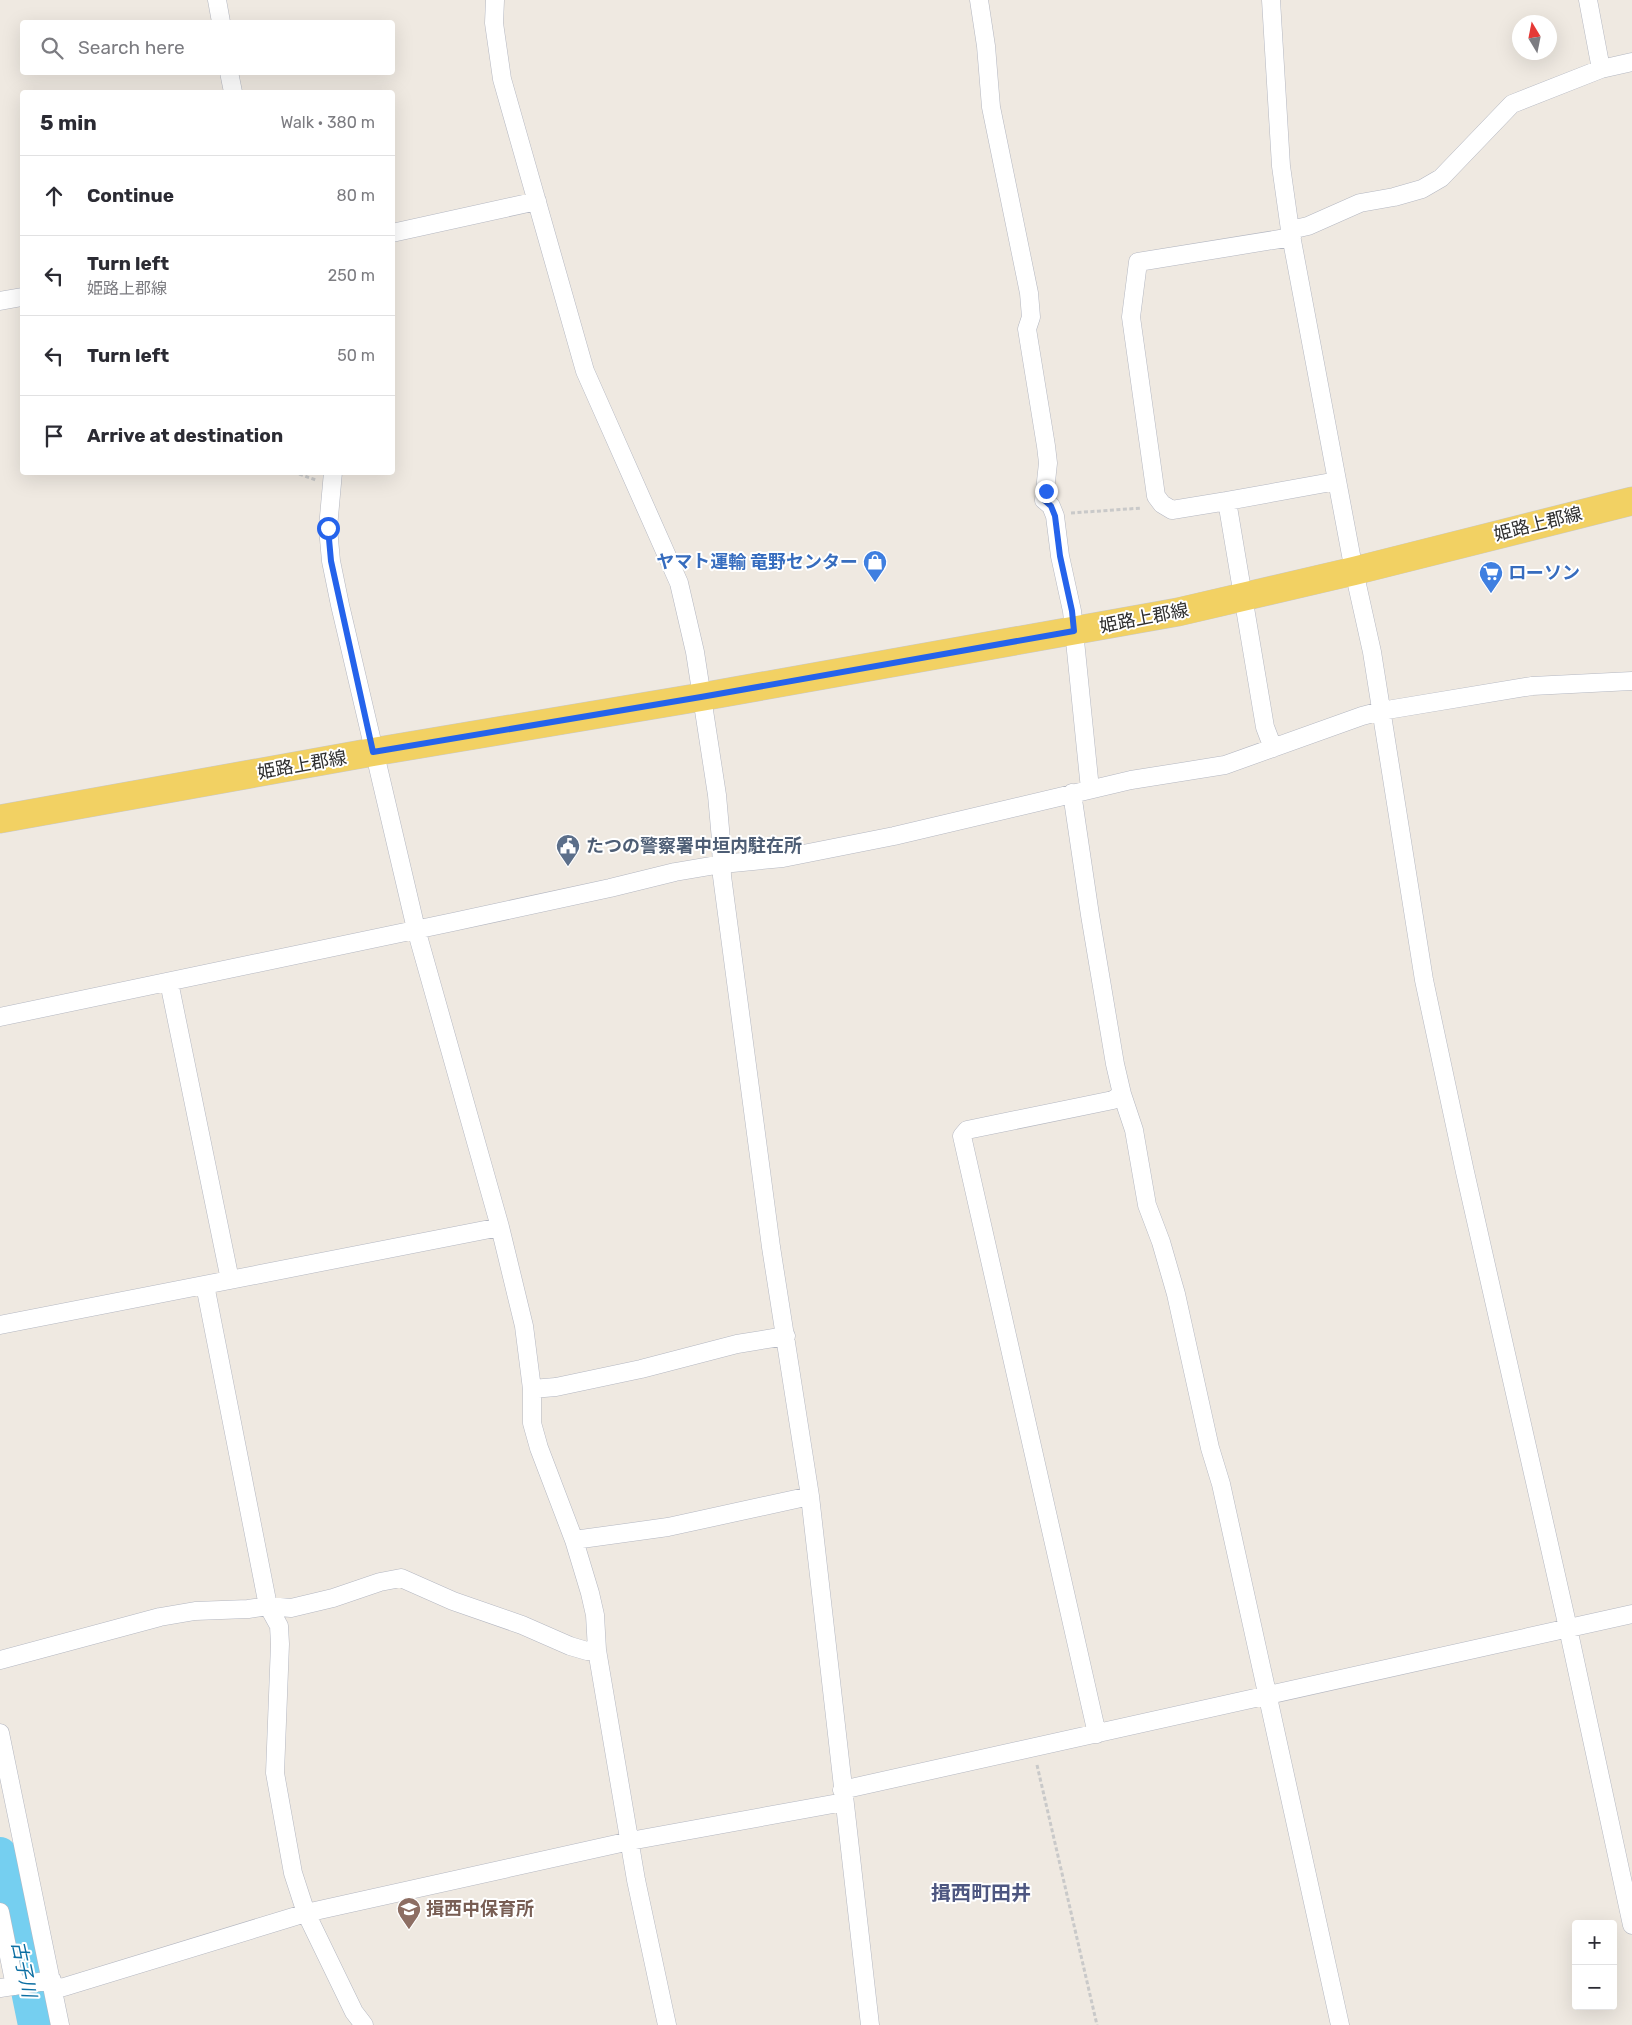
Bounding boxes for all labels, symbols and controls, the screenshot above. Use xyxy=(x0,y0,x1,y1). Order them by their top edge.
north arrow xyxy=(1512,15,1557,60)
search box xyxy=(20,20,395,75)
icon: search xyxy=(38,34,66,62)
text: Search here xyxy=(78,36,185,59)
text: 5 min xyxy=(40,110,97,135)
text: Walk · 380 m xyxy=(281,113,375,132)
icon: ahead xyxy=(40,182,68,210)
text: Continue xyxy=(87,184,174,207)
text: 80 m xyxy=(337,186,375,205)
text: Turn left xyxy=(87,252,169,275)
icon: left xyxy=(40,262,68,290)
text: 250 m xyxy=(328,266,375,285)
text: 姫路上郡線 xyxy=(87,279,167,298)
icon: left xyxy=(40,342,68,370)
text: Turn left xyxy=(87,344,169,367)
text: 50 m xyxy=(337,346,375,365)
icon: arrive xyxy=(40,422,68,450)
text: Arrive at destination xyxy=(87,424,283,447)
route end xyxy=(1035,480,1058,503)
street label: 姫路上郡線 xyxy=(1492,502,1584,546)
route start xyxy=(317,517,340,540)
shop icon: ヤマト運輸 竜野センター xyxy=(862,549,888,583)
place label: ヤマト運輸 竜野センター xyxy=(656,551,858,573)
supermarket icon: ローソン xyxy=(1478,560,1504,594)
place label: ローソン xyxy=(1508,562,1580,584)
street label: 姫路上郡線 xyxy=(1098,599,1190,637)
street label: 姫路上郡線 xyxy=(256,746,348,784)
public building icon: たつの警察署中垣内駐在所 xyxy=(555,833,581,867)
place label: たつの警察署中垣内駐在所 xyxy=(586,835,802,857)
district label: 揖西町田井 xyxy=(931,1881,1031,1905)
school or university icon: 揖西中保育所 xyxy=(396,1896,422,1930)
place label: 揖西中保育所 xyxy=(426,1898,534,1920)
map controls xyxy=(1572,1920,1617,2010)
button: + xyxy=(1572,1920,1617,1965)
water label: 古子川 xyxy=(7,1939,42,2001)
button: − xyxy=(1572,1965,1617,2010)

